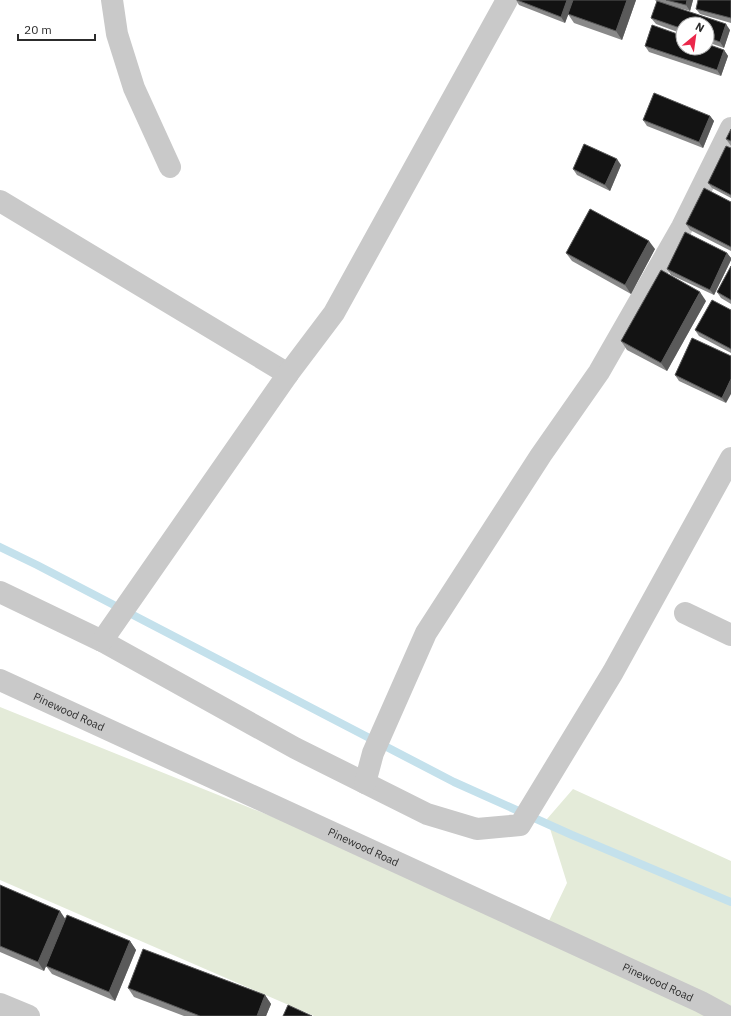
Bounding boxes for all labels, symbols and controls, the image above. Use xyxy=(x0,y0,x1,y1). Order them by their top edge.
scale bar xyxy=(18,16,95,42)
north arrow xyxy=(675,16,715,56)
text: N xyxy=(693,19,707,35)
text: 20 m xyxy=(24,22,52,37)
street label: Pinewood Road xyxy=(31,689,107,734)
street label: Pinewood Road xyxy=(326,825,401,869)
street label: Pinewood Road xyxy=(620,960,696,1005)

